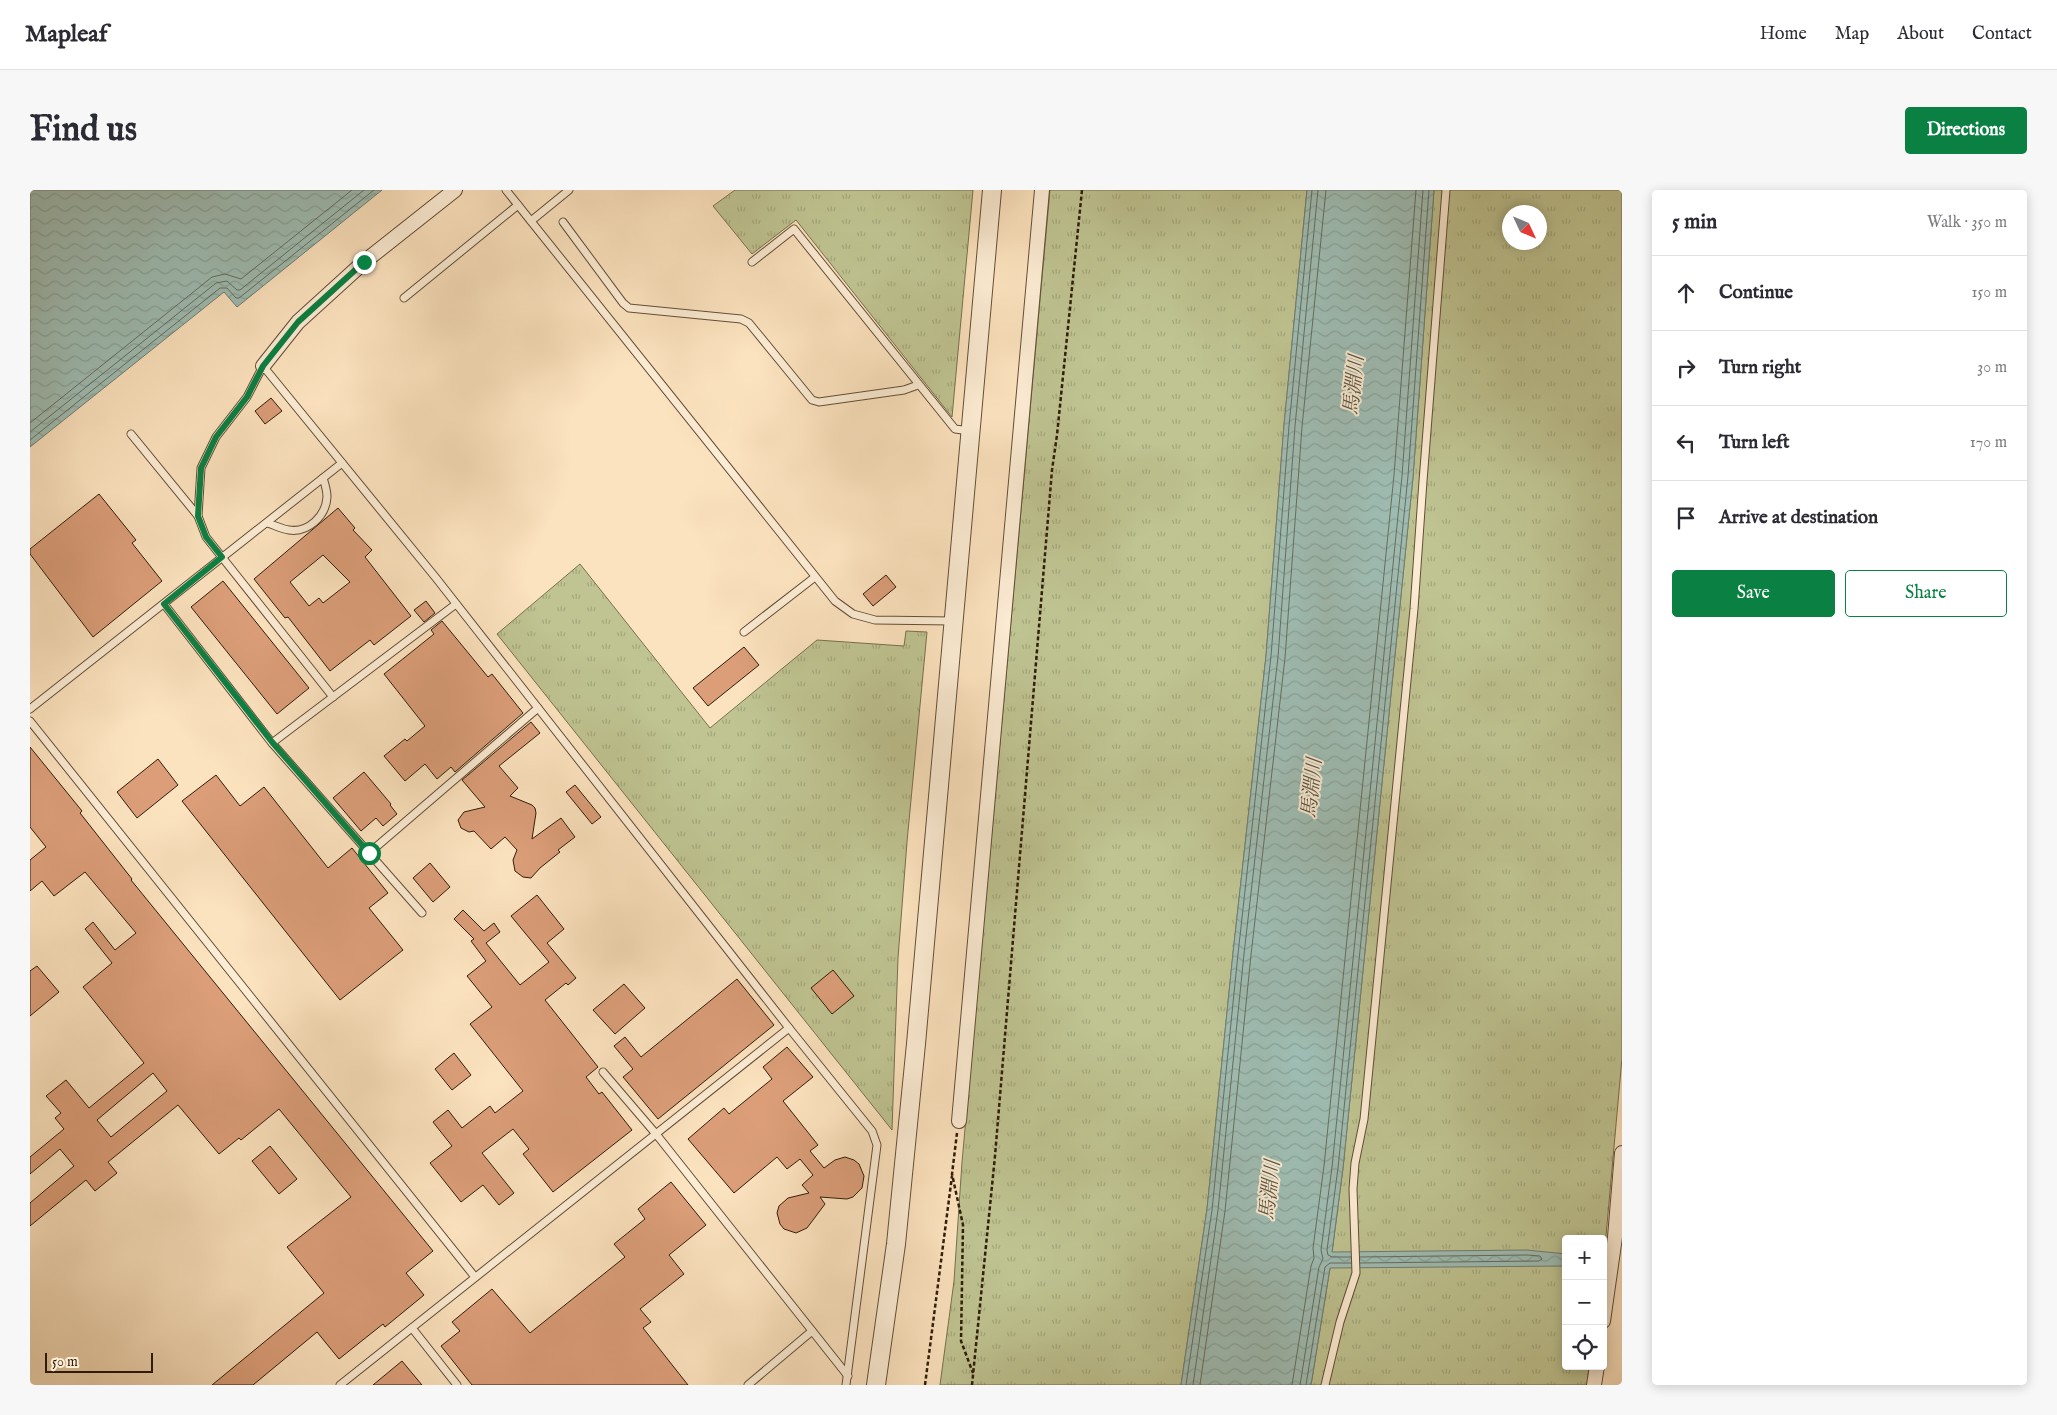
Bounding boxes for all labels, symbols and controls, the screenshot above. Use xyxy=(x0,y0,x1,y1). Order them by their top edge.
text: Mapleaf xyxy=(25,19,107,50)
text: Home xyxy=(1760,23,1807,46)
text: Map xyxy=(1835,23,1869,46)
text: About xyxy=(1897,23,1944,46)
text: Contact xyxy=(1972,23,2032,46)
button: Directions xyxy=(1905,107,2027,154)
text: Find us xyxy=(30,108,137,153)
north arrow xyxy=(1502,205,1547,250)
text: 5 min xyxy=(1672,209,1717,236)
text: Walk · 350 m xyxy=(1927,213,2007,233)
route end xyxy=(353,251,376,274)
icon: ahead xyxy=(1672,279,1700,307)
text: Continue xyxy=(1719,281,1793,305)
text: 150 m xyxy=(1972,283,2007,303)
water label: 馬淵川 xyxy=(1339,352,1370,416)
icon: right xyxy=(1672,354,1700,382)
text: Turn right xyxy=(1719,356,1801,380)
text: 30 m xyxy=(1977,358,2007,378)
icon: left xyxy=(1672,429,1700,457)
text: Turn left xyxy=(1719,431,1790,455)
text: 170 m xyxy=(1970,433,2007,453)
icon: arrive xyxy=(1672,504,1700,532)
text: Arrive at destination xyxy=(1719,506,1878,530)
button: Save xyxy=(1672,570,1835,617)
button: Share xyxy=(1845,570,2007,617)
water label: 馬淵川 xyxy=(1297,755,1328,819)
route start xyxy=(358,842,381,865)
water label: 馬淵川 xyxy=(1255,1157,1286,1221)
map controls xyxy=(1562,1235,1607,1370)
button: + xyxy=(1562,1235,1607,1280)
button: − xyxy=(1562,1280,1607,1325)
button: locate xyxy=(1562,1325,1607,1370)
scale bar xyxy=(45,1350,152,1373)
text: 50 m xyxy=(52,1353,78,1371)

